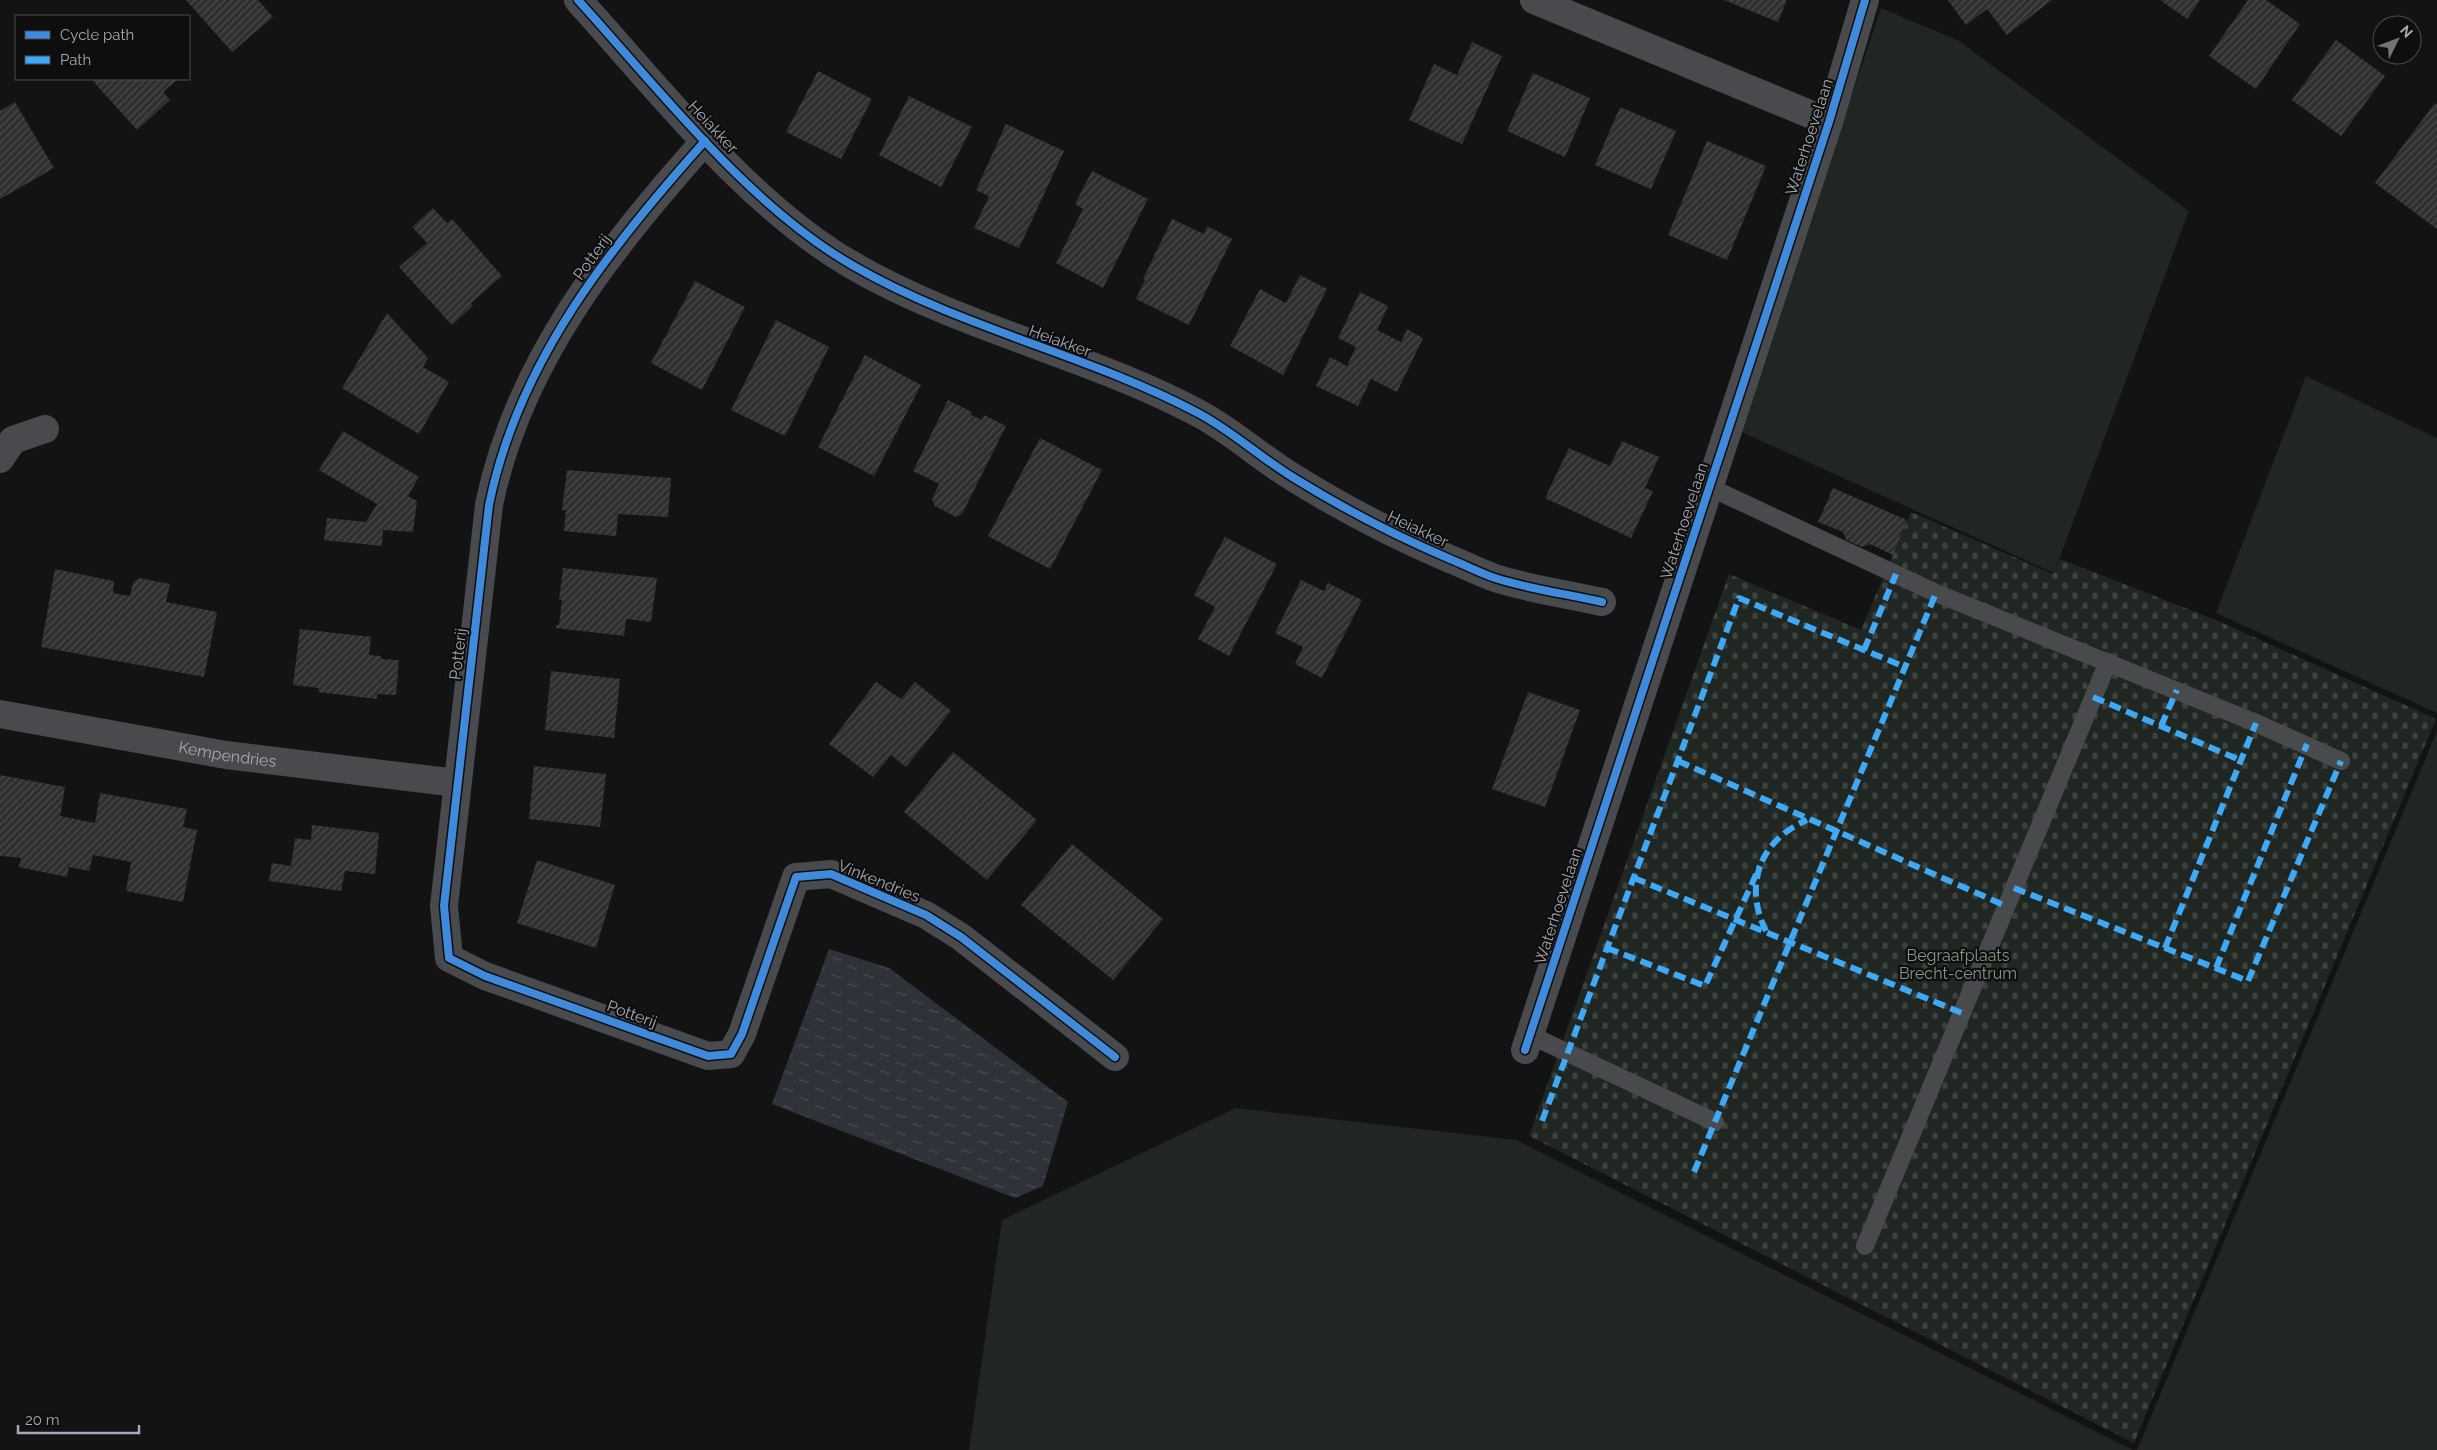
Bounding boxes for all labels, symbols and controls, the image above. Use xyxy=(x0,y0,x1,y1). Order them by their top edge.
legend xyxy=(15,15,190,80)
north arrow xyxy=(2372,15,2422,65)
text: N xyxy=(2397,22,2416,41)
text: Cycle path xyxy=(60,26,134,44)
text: Path xyxy=(60,51,91,69)
street label: Waterhoevelaan xyxy=(1781,76,1837,198)
street label: Heiakker xyxy=(684,97,742,157)
street label: Potterij xyxy=(569,230,615,284)
street label: Heiakker xyxy=(1026,321,1094,361)
street label: Waterhoevelaan xyxy=(1656,460,1712,582)
street label: Heiakker xyxy=(1385,507,1452,551)
street label: Potterij xyxy=(445,627,471,681)
street label: Kempendries xyxy=(177,737,278,771)
street label: Waterhoevelaan xyxy=(1530,845,1586,967)
street label: Vinkendries xyxy=(835,856,923,906)
park label: Begraafplaats Brecht-centrum xyxy=(1899,946,2017,983)
street label: Potterij xyxy=(604,996,660,1032)
scale bar xyxy=(18,1402,139,1434)
text: 20 m xyxy=(25,1411,60,1429)

